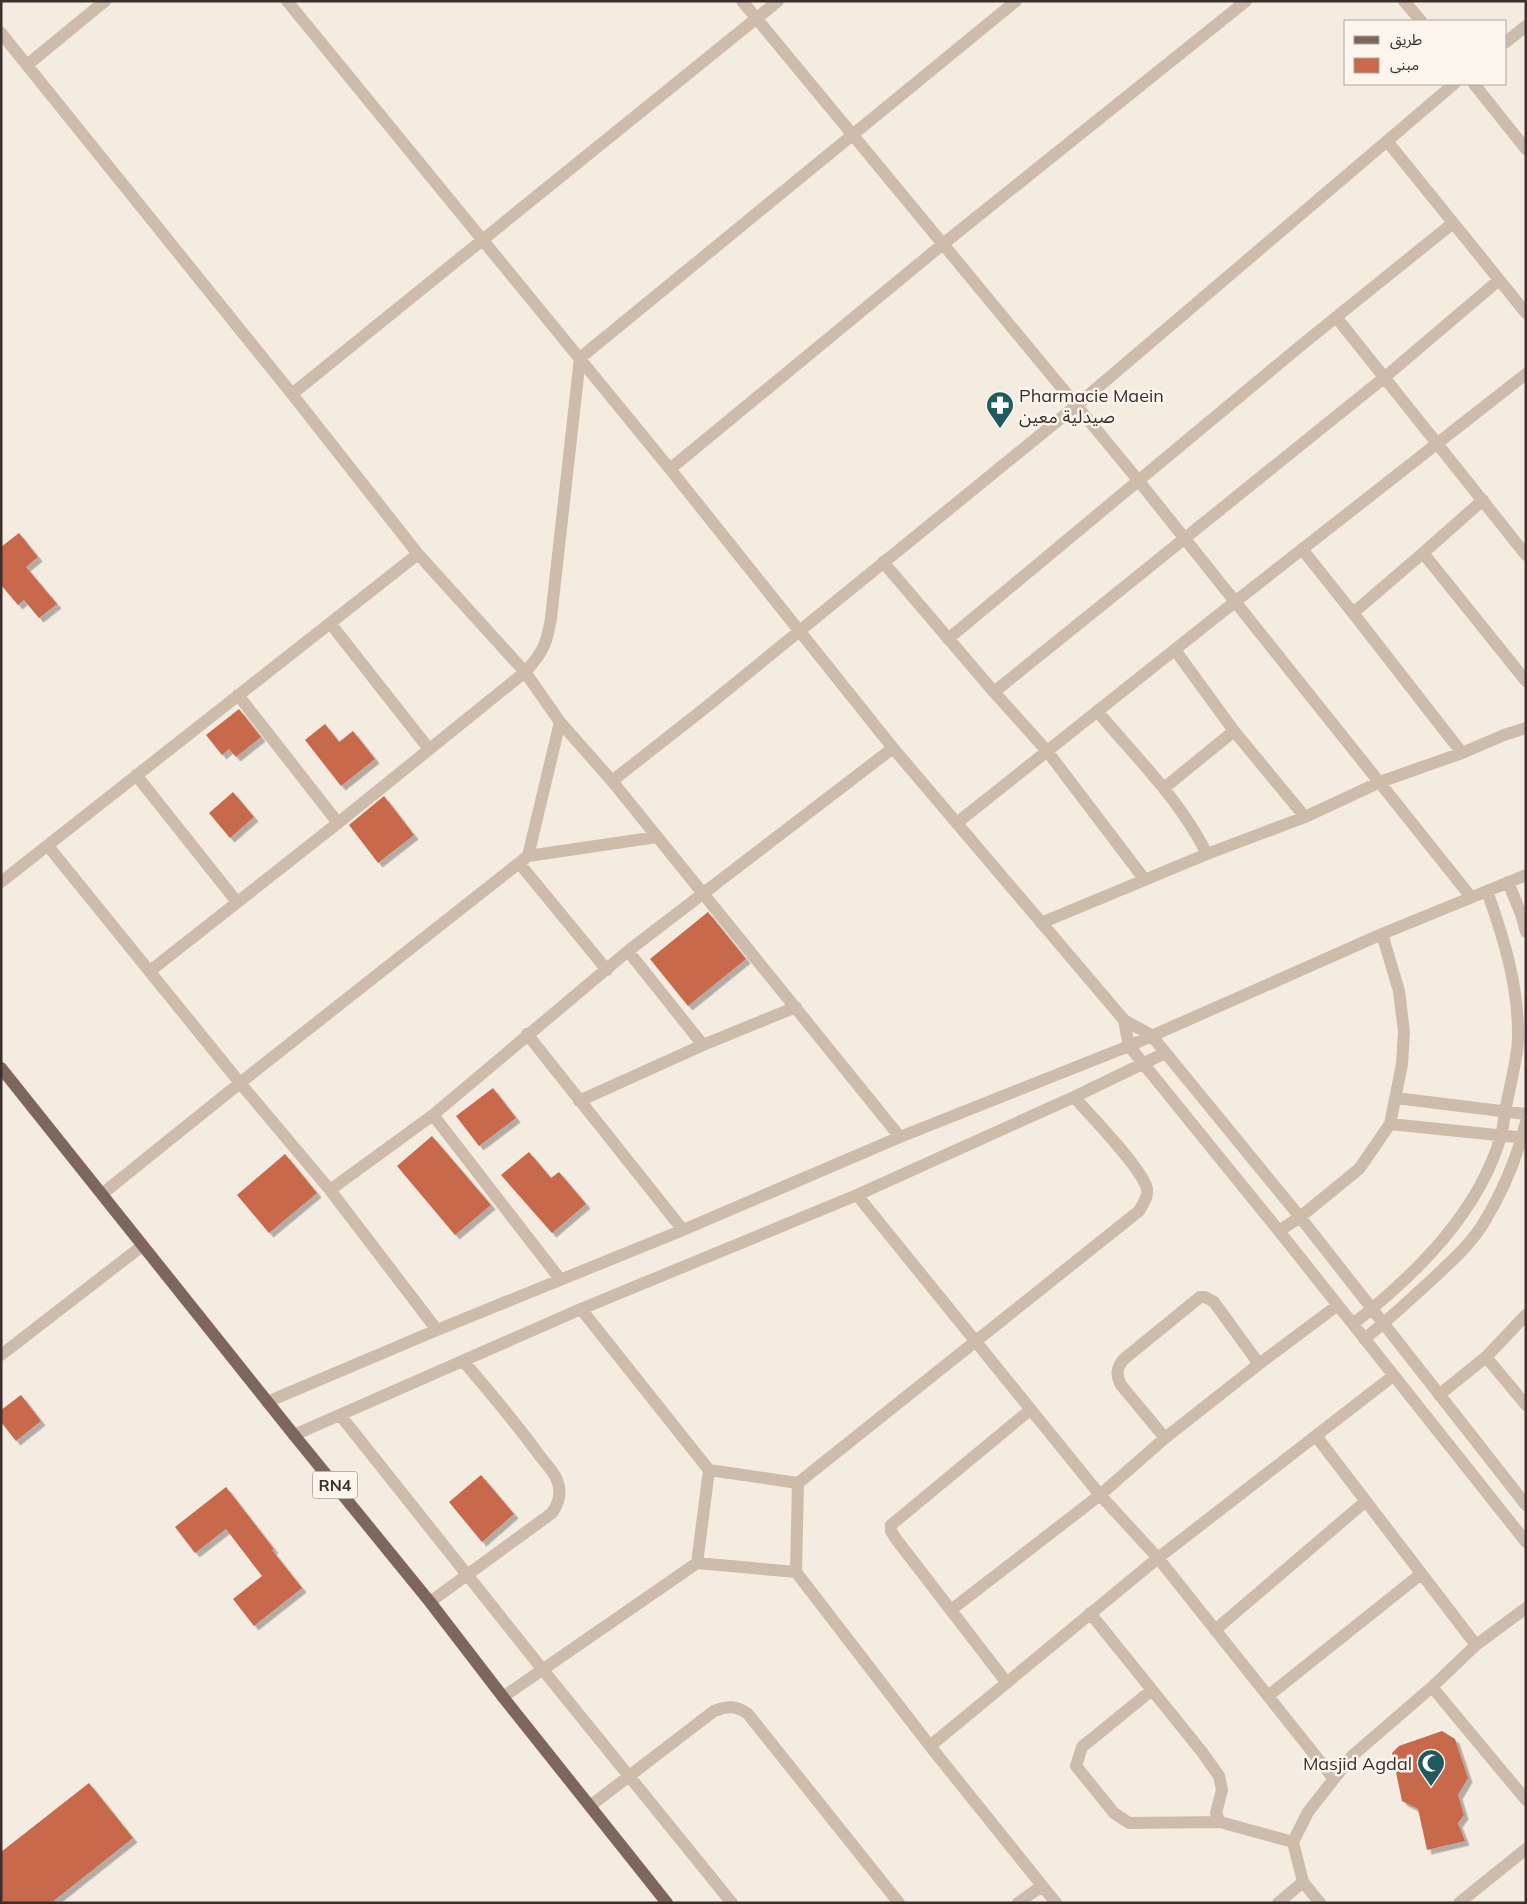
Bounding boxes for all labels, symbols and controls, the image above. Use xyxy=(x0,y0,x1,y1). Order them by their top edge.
legend xyxy=(1344,20,1507,85)
text: طريق xyxy=(1390,30,1422,50)
text: مبنى xyxy=(1390,55,1419,74)
place label: Pharmacie Maein صيدلية معين xyxy=(1019,384,1164,428)
pharmacy icon: Pharmacie Maein صيدلية معين xyxy=(985,390,1015,429)
road number: RN4 xyxy=(312,1472,358,1498)
mosque icon: Masjid Agdal xyxy=(1416,1748,1446,1787)
place label: Masjid Agdal xyxy=(1303,1752,1412,1775)

